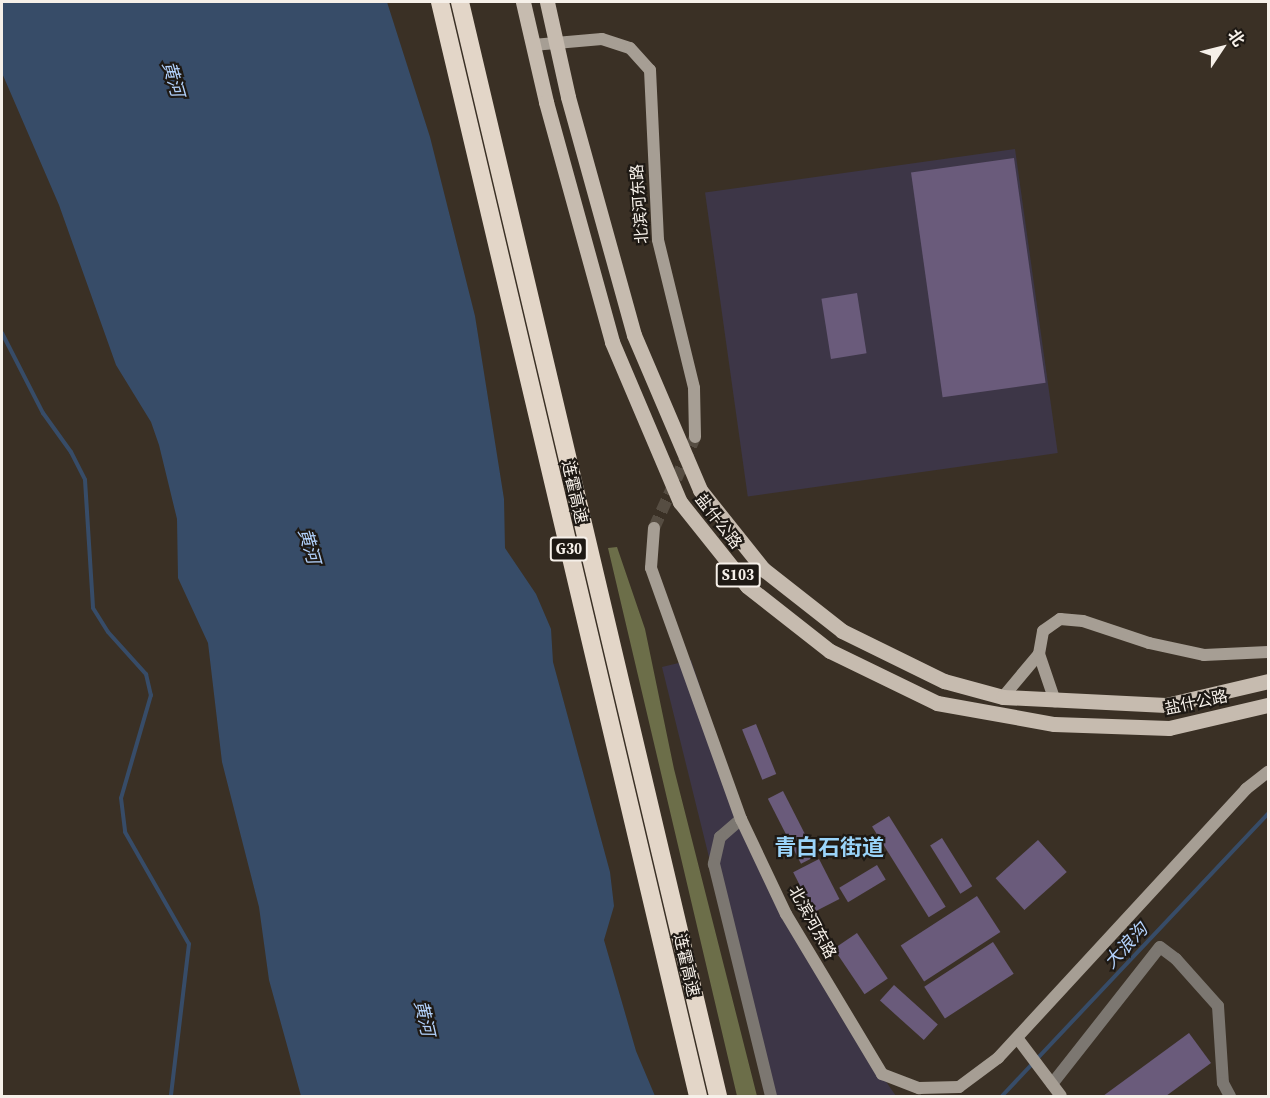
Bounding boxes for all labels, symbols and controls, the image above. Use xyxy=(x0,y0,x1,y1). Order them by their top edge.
north arrow xyxy=(1192,18,1252,78)
text: 北 xyxy=(1223,25,1250,51)
water label: 黄河 xyxy=(158,59,188,99)
street label: 北滨河东路 xyxy=(627,163,651,245)
street label: 连霍高速 xyxy=(558,459,592,525)
street label: 盐什公路 xyxy=(692,490,746,552)
water label: 黄河 xyxy=(294,526,324,566)
road number: G30 xyxy=(550,537,588,561)
road number: S103 xyxy=(716,563,760,587)
street label: 盐什公路 xyxy=(1163,686,1229,718)
district label: 青白石街道 xyxy=(774,835,884,861)
street label: 北滨河东路 xyxy=(785,882,841,962)
water label: 大浪沟 xyxy=(1100,919,1152,973)
street label: 连霍高速 xyxy=(670,932,704,998)
water label: 黄河 xyxy=(409,998,439,1038)

